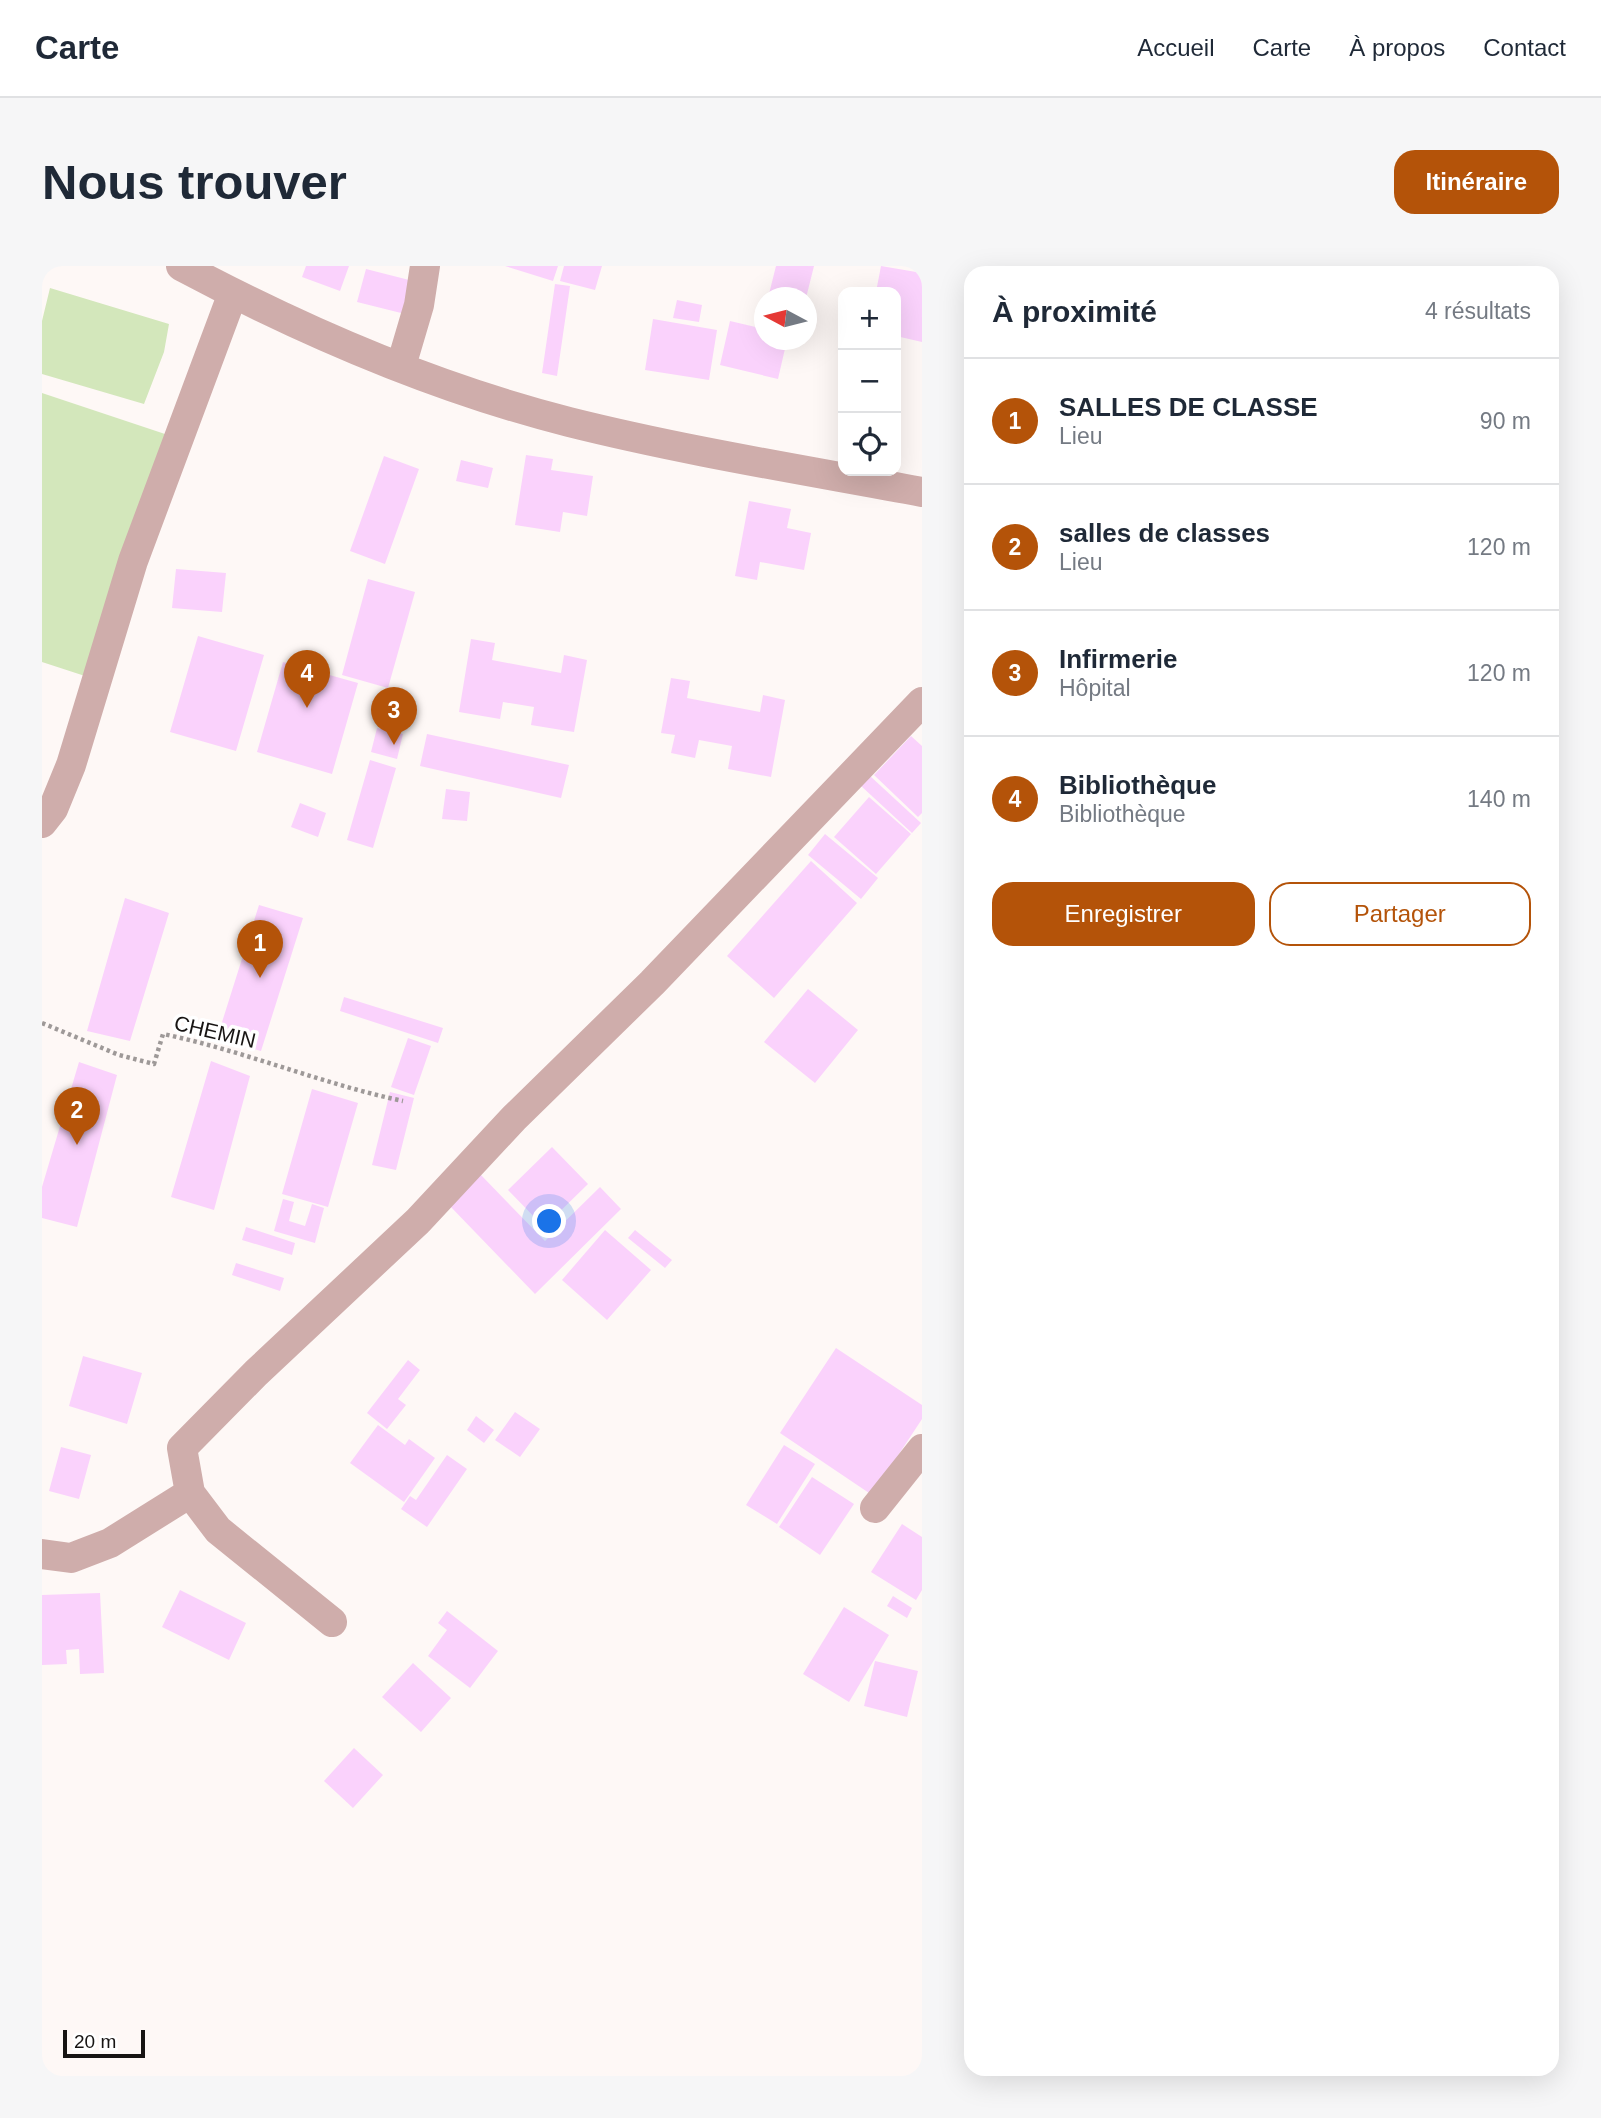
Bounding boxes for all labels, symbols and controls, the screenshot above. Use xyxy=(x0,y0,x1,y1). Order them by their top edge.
text: Carte xyxy=(35,29,119,66)
text: Accueil xyxy=(1137,34,1215,61)
text: Carte xyxy=(1253,34,1311,61)
text: À propos xyxy=(1349,34,1445,61)
text: Contact xyxy=(1483,34,1566,61)
button: Itinéraire xyxy=(1394,150,1559,214)
text: Nous trouver xyxy=(42,155,347,209)
north arrow xyxy=(754,287,817,350)
map controls xyxy=(838,287,901,476)
button: + xyxy=(838,287,901,350)
text: À proximité xyxy=(992,295,1157,328)
text: 4 résultats xyxy=(1425,298,1531,324)
button: − xyxy=(838,350,901,413)
text: SALLES DE CLASSE xyxy=(1059,392,1318,422)
text: 1 xyxy=(1009,408,1021,434)
text: 90 m xyxy=(1480,408,1531,434)
button: locate xyxy=(838,413,901,476)
text: Lieu xyxy=(1059,423,1102,449)
text: salles de classes xyxy=(1059,518,1270,548)
text: 2 xyxy=(1009,534,1021,560)
text: 120 m xyxy=(1467,534,1531,560)
text: Lieu xyxy=(1059,549,1102,575)
text: Infirmerie xyxy=(1059,644,1178,674)
pin: 4 xyxy=(284,650,330,708)
text: 3 xyxy=(1009,660,1021,686)
text: 120 m xyxy=(1467,660,1531,686)
text: Hôpital xyxy=(1059,675,1131,701)
pin: 3 xyxy=(371,687,417,745)
text: Bibliothèque xyxy=(1059,770,1216,800)
text: 4 xyxy=(1009,786,1021,812)
text: 140 m xyxy=(1467,786,1531,812)
text: Bibliothèque xyxy=(1059,801,1186,827)
button: Enregistrer xyxy=(992,882,1255,946)
button: Partager xyxy=(1269,882,1531,946)
pin: 1 xyxy=(237,920,283,978)
street label: CHEMIN xyxy=(172,1011,258,1052)
pin: 2 xyxy=(54,1087,100,1145)
your location xyxy=(532,1204,566,1238)
scale bar xyxy=(63,2027,145,2059)
text: 20 m xyxy=(74,2031,116,2052)

